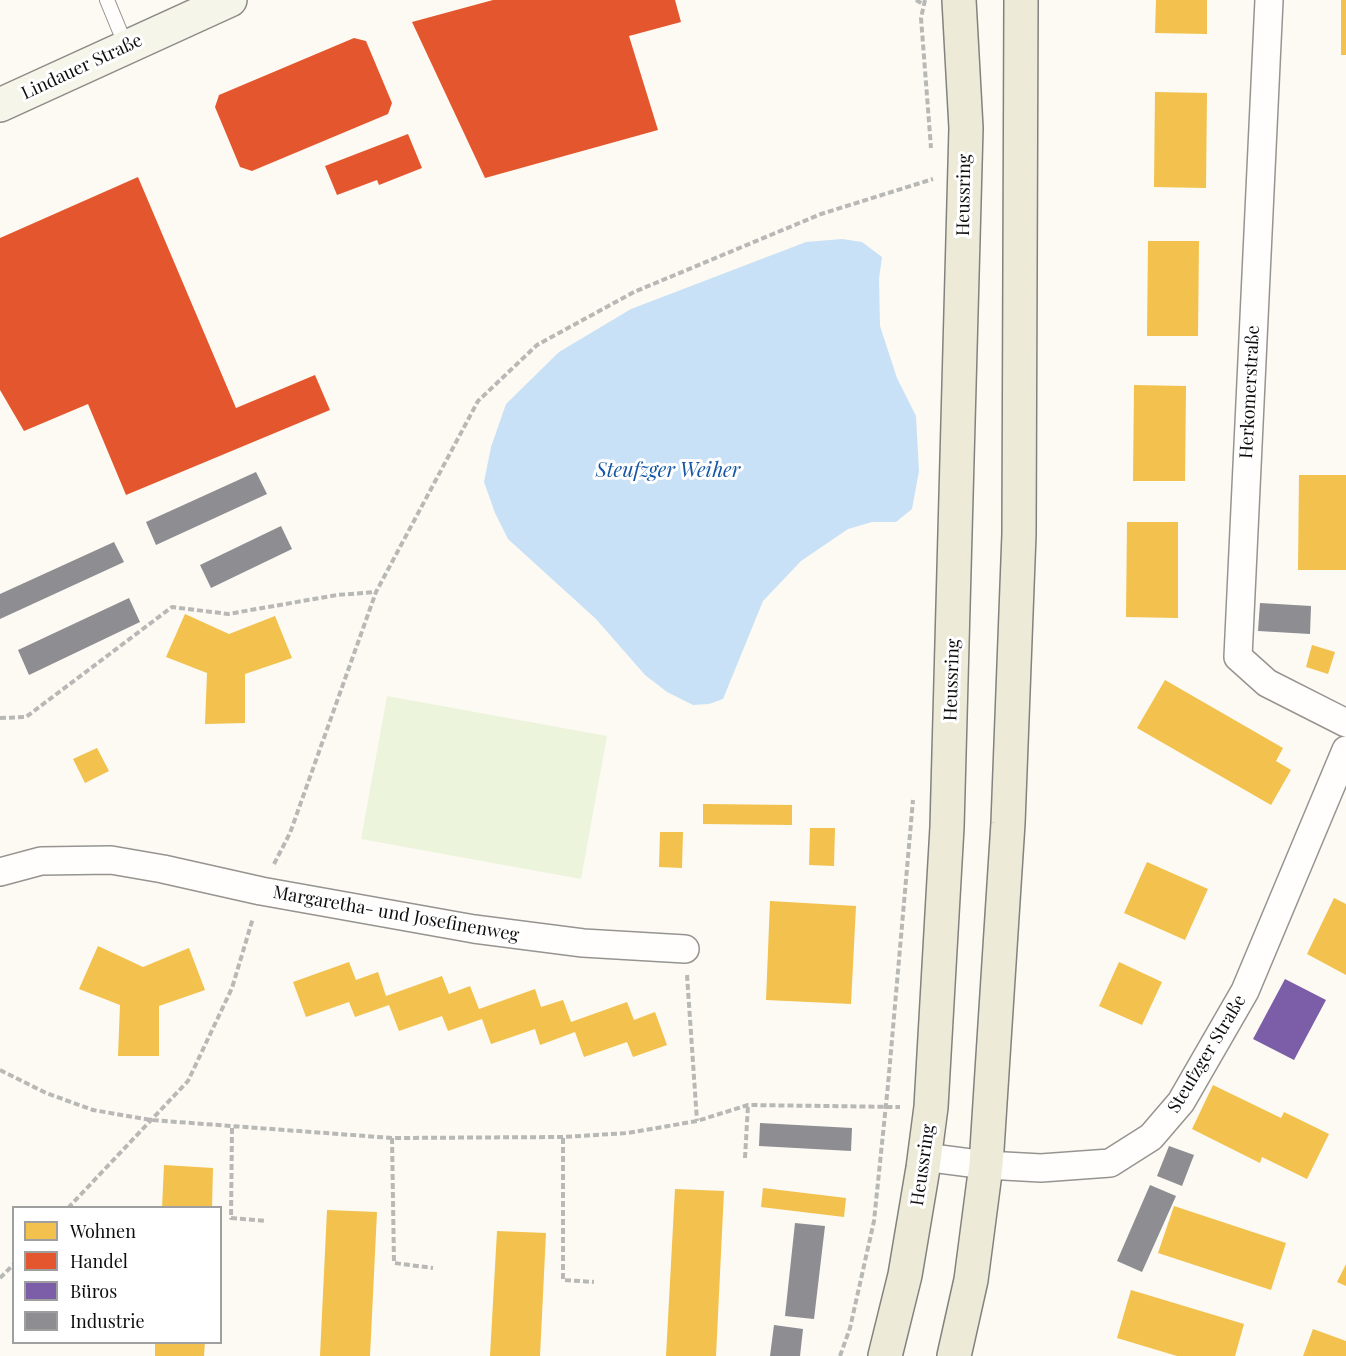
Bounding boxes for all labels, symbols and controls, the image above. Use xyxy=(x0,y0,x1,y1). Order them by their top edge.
street label: Lindauer Straße xyxy=(18,30,146,104)
street label: Heussring xyxy=(952,154,976,236)
street label: Herkomerstraße xyxy=(1236,325,1264,459)
water label: Steufzger Weiher xyxy=(596,459,740,483)
street label: Heussring xyxy=(940,638,964,722)
street label: Margaretha- und Josefinenweg xyxy=(271,882,521,946)
street label: Steufzger Straße xyxy=(1163,991,1251,1117)
street label: Heussring xyxy=(907,1123,939,1207)
legend xyxy=(12,1206,222,1344)
text: Wohnen xyxy=(70,1219,136,1243)
text: Handel xyxy=(70,1249,128,1273)
text: Büros xyxy=(70,1279,117,1303)
text: Industrie xyxy=(70,1309,145,1333)

